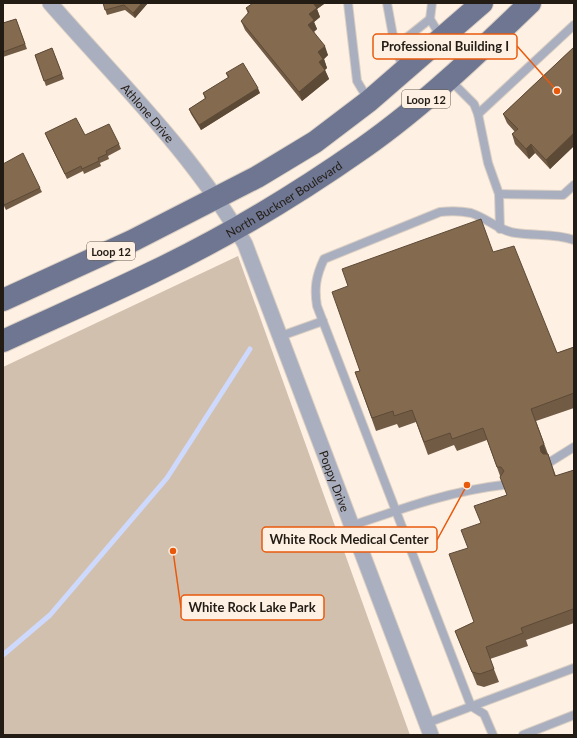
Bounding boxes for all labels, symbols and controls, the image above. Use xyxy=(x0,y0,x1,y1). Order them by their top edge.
callout: Professional Building I xyxy=(373,34,517,59)
text: Professional Building I xyxy=(381,38,509,54)
street label: Athlone Drive xyxy=(118,80,178,145)
road number: Loop 12 xyxy=(402,90,450,108)
street label: North Buckner Boulevard xyxy=(223,157,345,240)
road number: Loop 12 xyxy=(87,242,135,260)
street label: Poppy Drive xyxy=(316,448,353,514)
callout: White Rock Medical Center xyxy=(262,527,437,552)
text: White Rock Medical Center xyxy=(269,531,429,547)
callout: White Rock Lake Park xyxy=(181,595,324,620)
text: White Rock Lake Park xyxy=(188,599,316,615)

